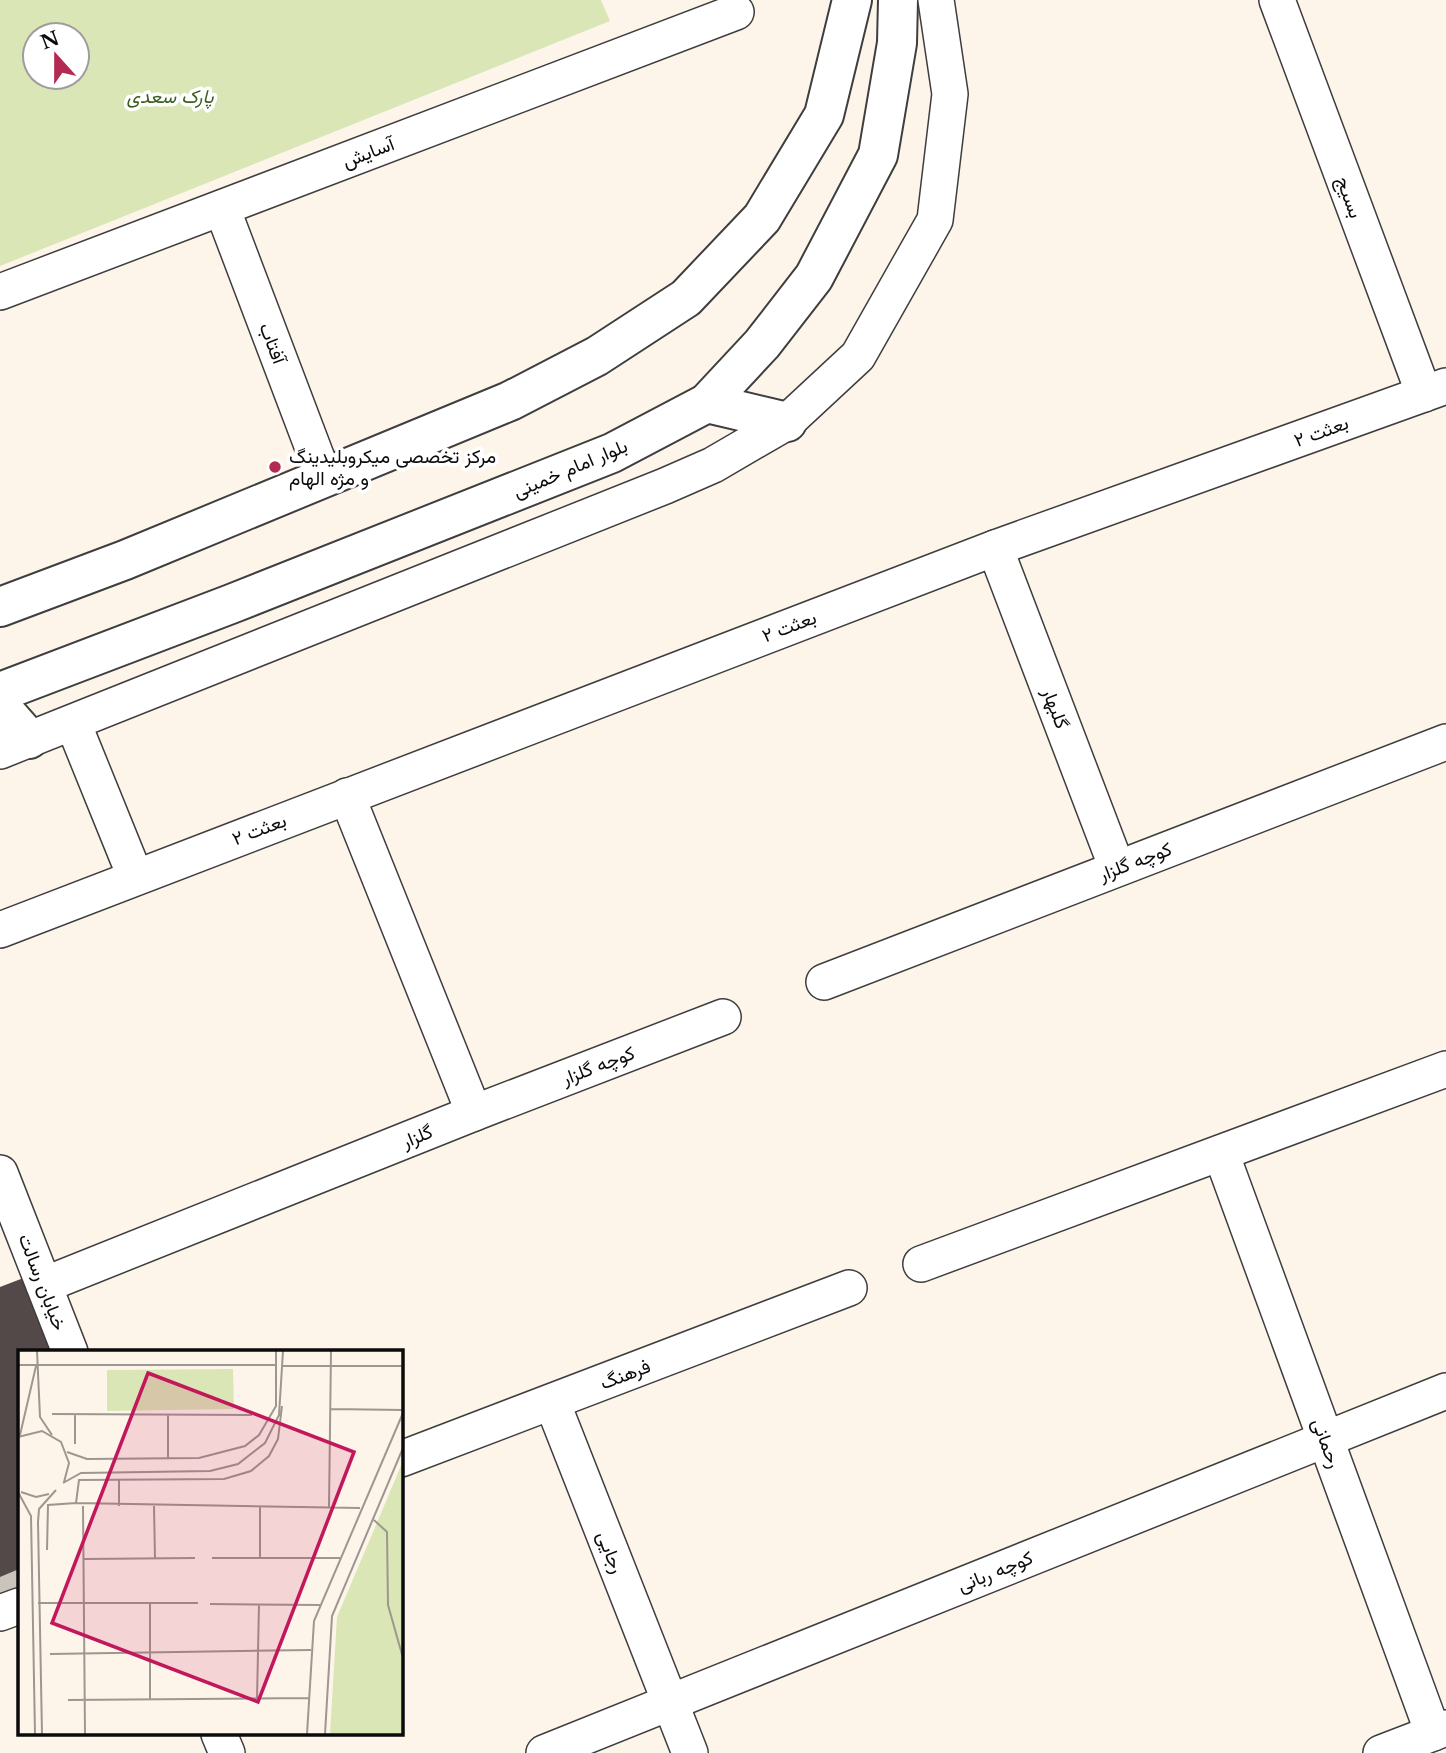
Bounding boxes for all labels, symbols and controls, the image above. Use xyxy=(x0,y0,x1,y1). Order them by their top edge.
north arrow xyxy=(21,21,91,91)
text: N xyxy=(38,27,63,55)
park label: پارک سعدی xyxy=(127,85,215,110)
street label: آسایش xyxy=(339,132,399,173)
street label: بسیج xyxy=(1330,173,1368,222)
street label: آفتاب xyxy=(254,319,291,368)
street label: بعثت ۲ xyxy=(1291,411,1352,452)
street label: بلوار امام خمینی xyxy=(510,434,631,504)
place label: مرکز تخصصی میکروبلیدینگ و مژه الهام xyxy=(289,445,496,491)
marker: مرکز تخصصی میکروبلیدینگ و مژه الهام xyxy=(267,459,283,475)
street label: بعثت ۲ xyxy=(759,606,820,647)
street label: گلبهار xyxy=(1037,684,1074,732)
street label: بعثت ۲ xyxy=(229,809,290,850)
street label: کوچه گلزار xyxy=(1094,837,1176,888)
street label: کوچه گلزار xyxy=(557,1041,639,1092)
street label: گلزار xyxy=(397,1120,436,1153)
street label: خیابان رسالت xyxy=(14,1231,71,1334)
inset map xyxy=(18,1350,402,1736)
street label: فرهنگ xyxy=(597,1354,654,1395)
street label: رحمانی xyxy=(1307,1415,1346,1471)
street label: رجایی xyxy=(592,1528,629,1577)
street label: کوچه ربانی xyxy=(954,1546,1037,1599)

